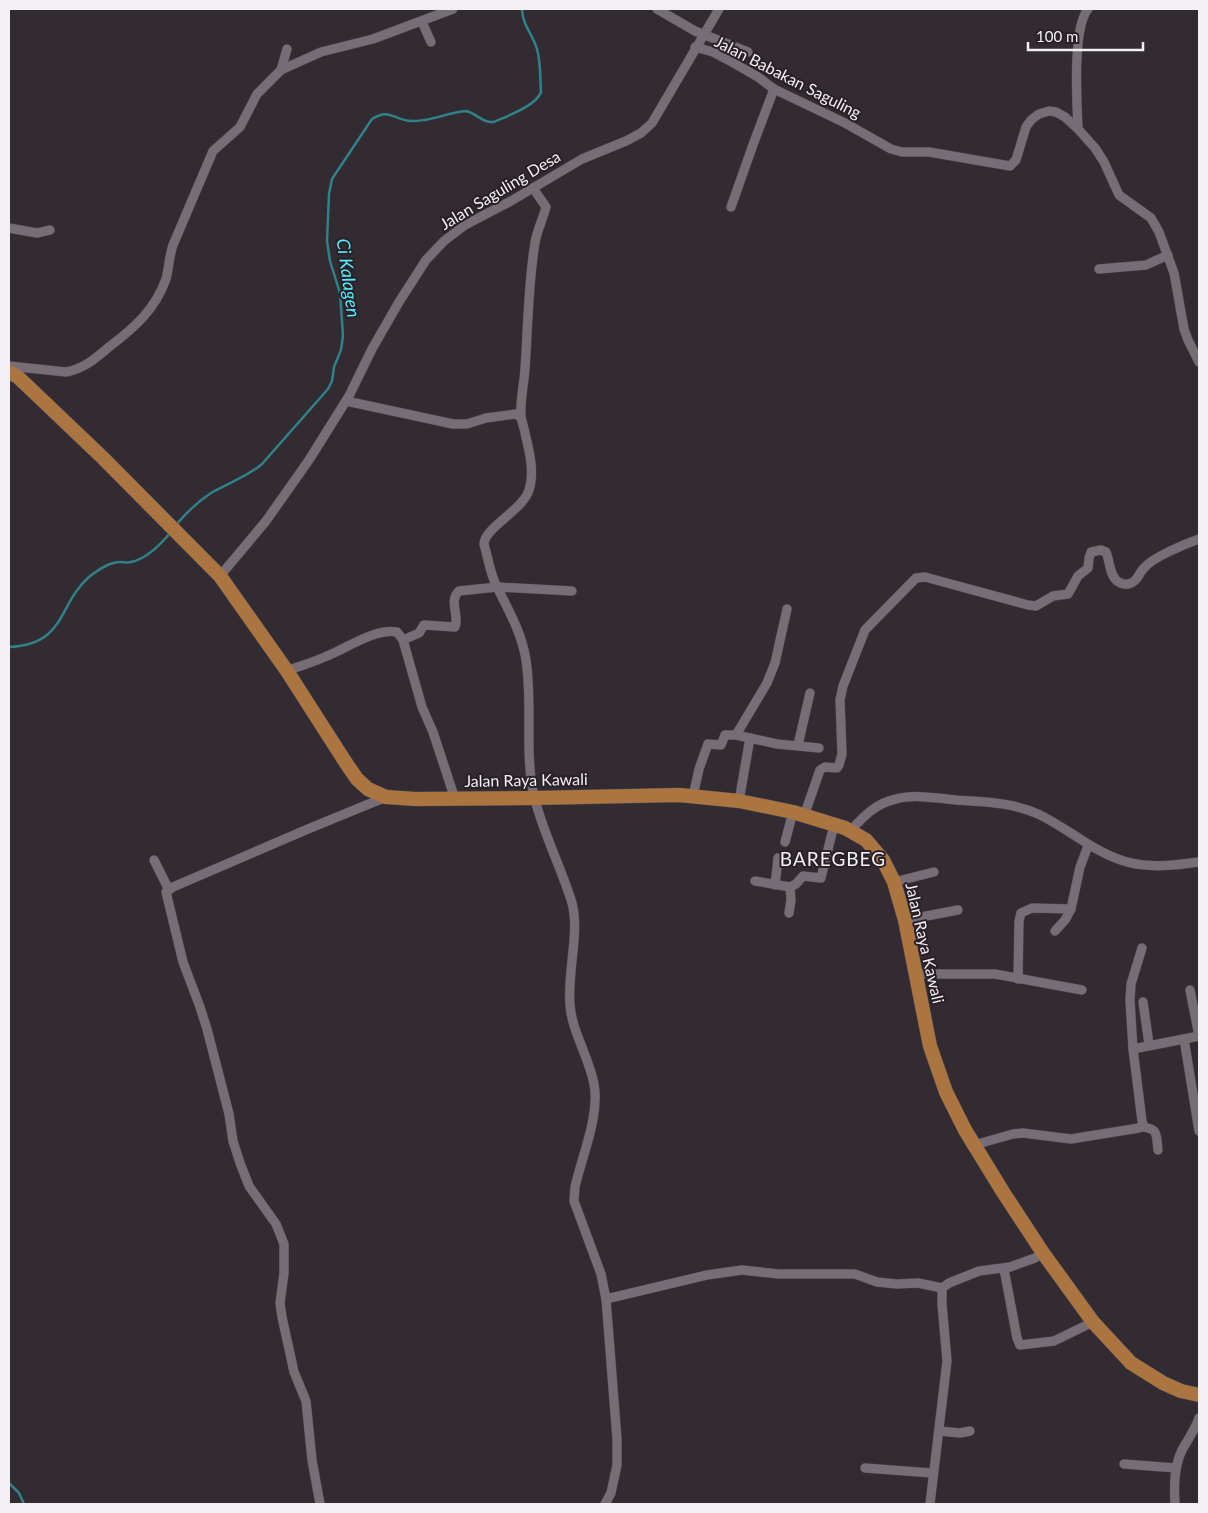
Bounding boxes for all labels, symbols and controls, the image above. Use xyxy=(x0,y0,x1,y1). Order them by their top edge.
scale bar xyxy=(1028,20,1143,52)
text: 100 m xyxy=(1036,27,1078,45)
street label: Jalan Babakan Saguling xyxy=(712,31,865,122)
street label: Jalan Saguling Desa xyxy=(436,146,563,233)
water label: Ci Kalagen xyxy=(333,237,365,319)
street label: Jalan Raya Kawali xyxy=(464,769,588,790)
district label: BAREGBEG xyxy=(780,847,886,870)
street label: Jalan Raya Kawali xyxy=(902,881,949,1005)

